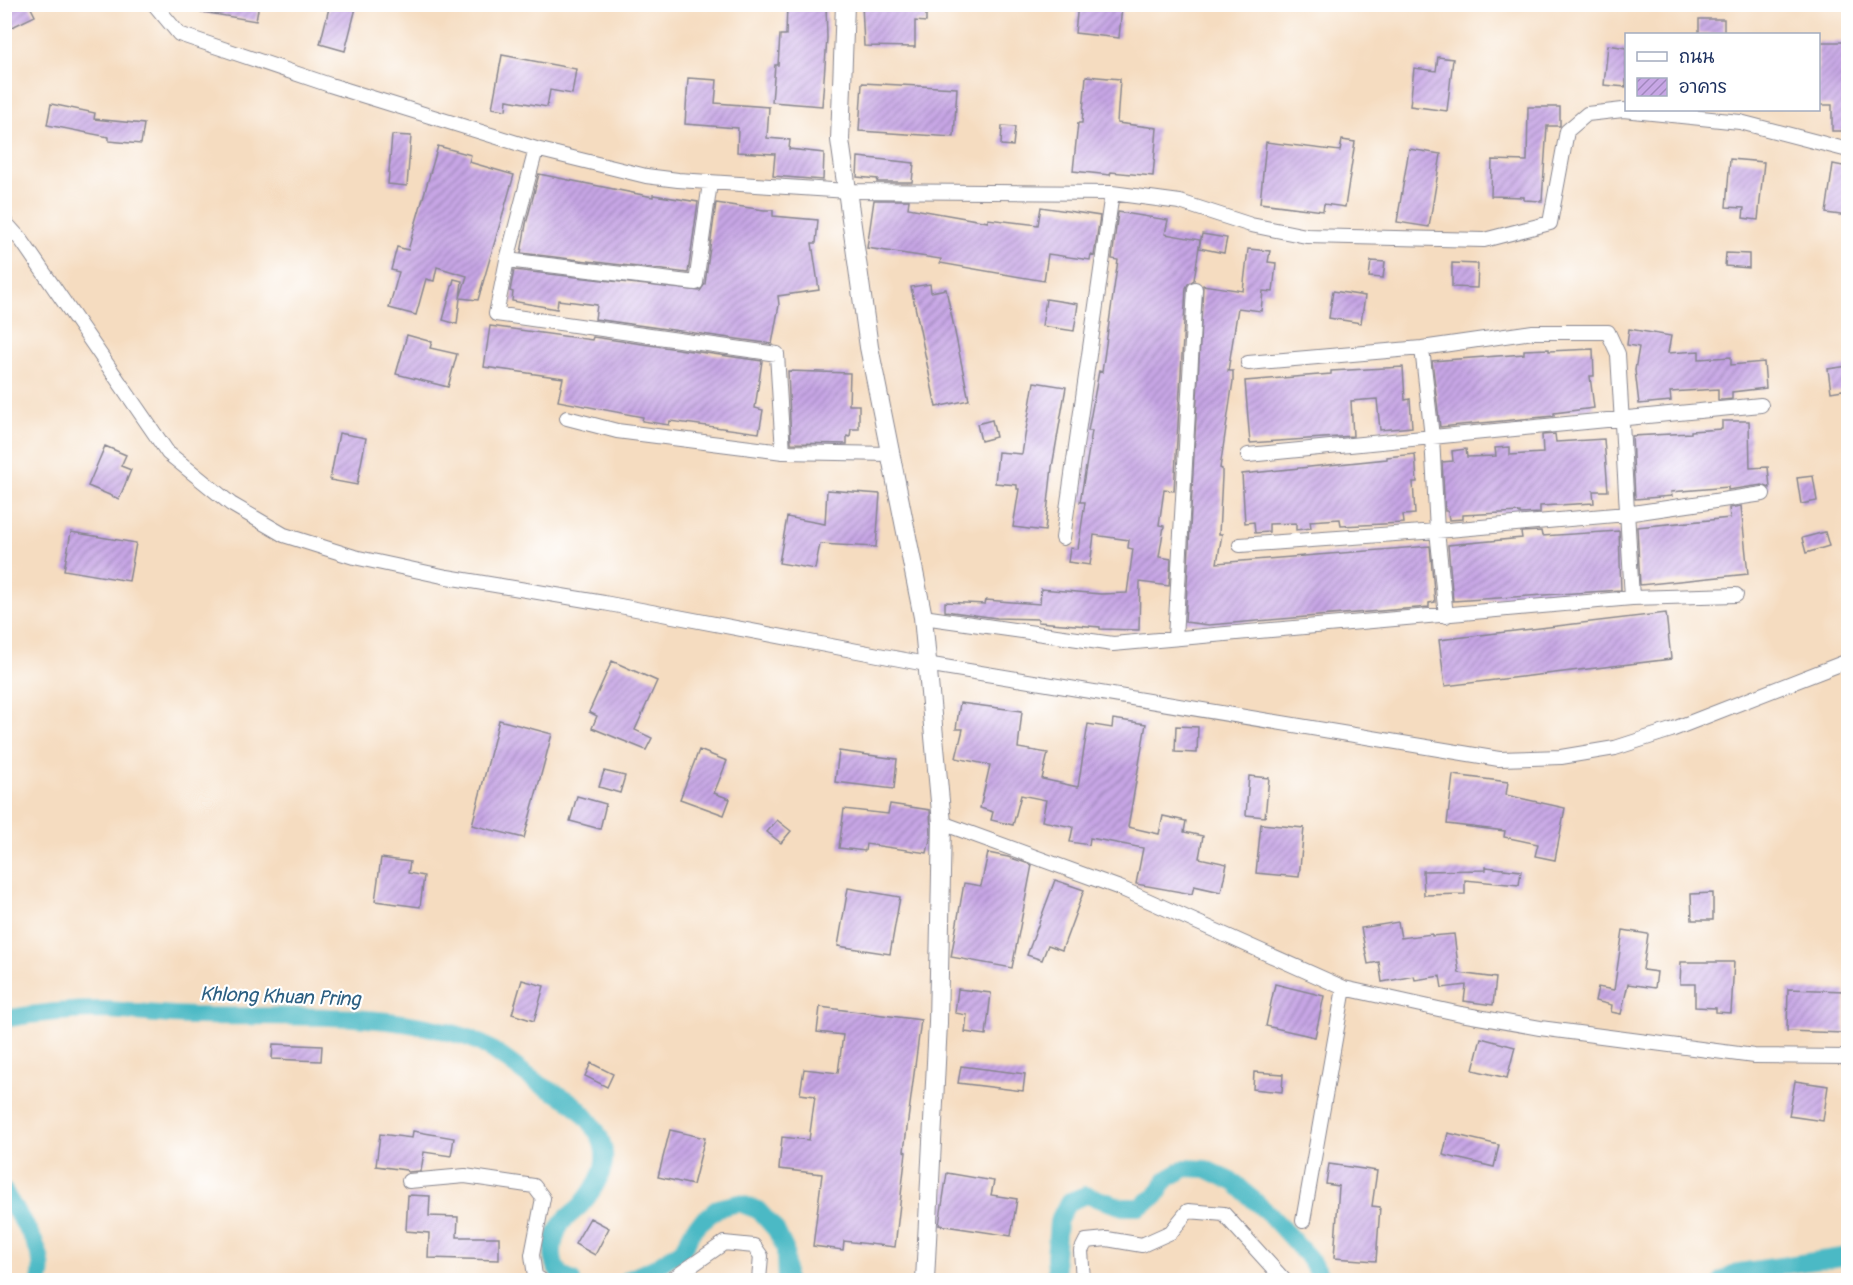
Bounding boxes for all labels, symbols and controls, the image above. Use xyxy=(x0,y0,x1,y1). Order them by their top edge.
legend xyxy=(1625,33,1820,111)
text: ถนน xyxy=(1679,46,1714,69)
text: อาคาร xyxy=(1679,76,1727,99)
water label: Khlong Khuan Pring xyxy=(199,981,363,1012)

